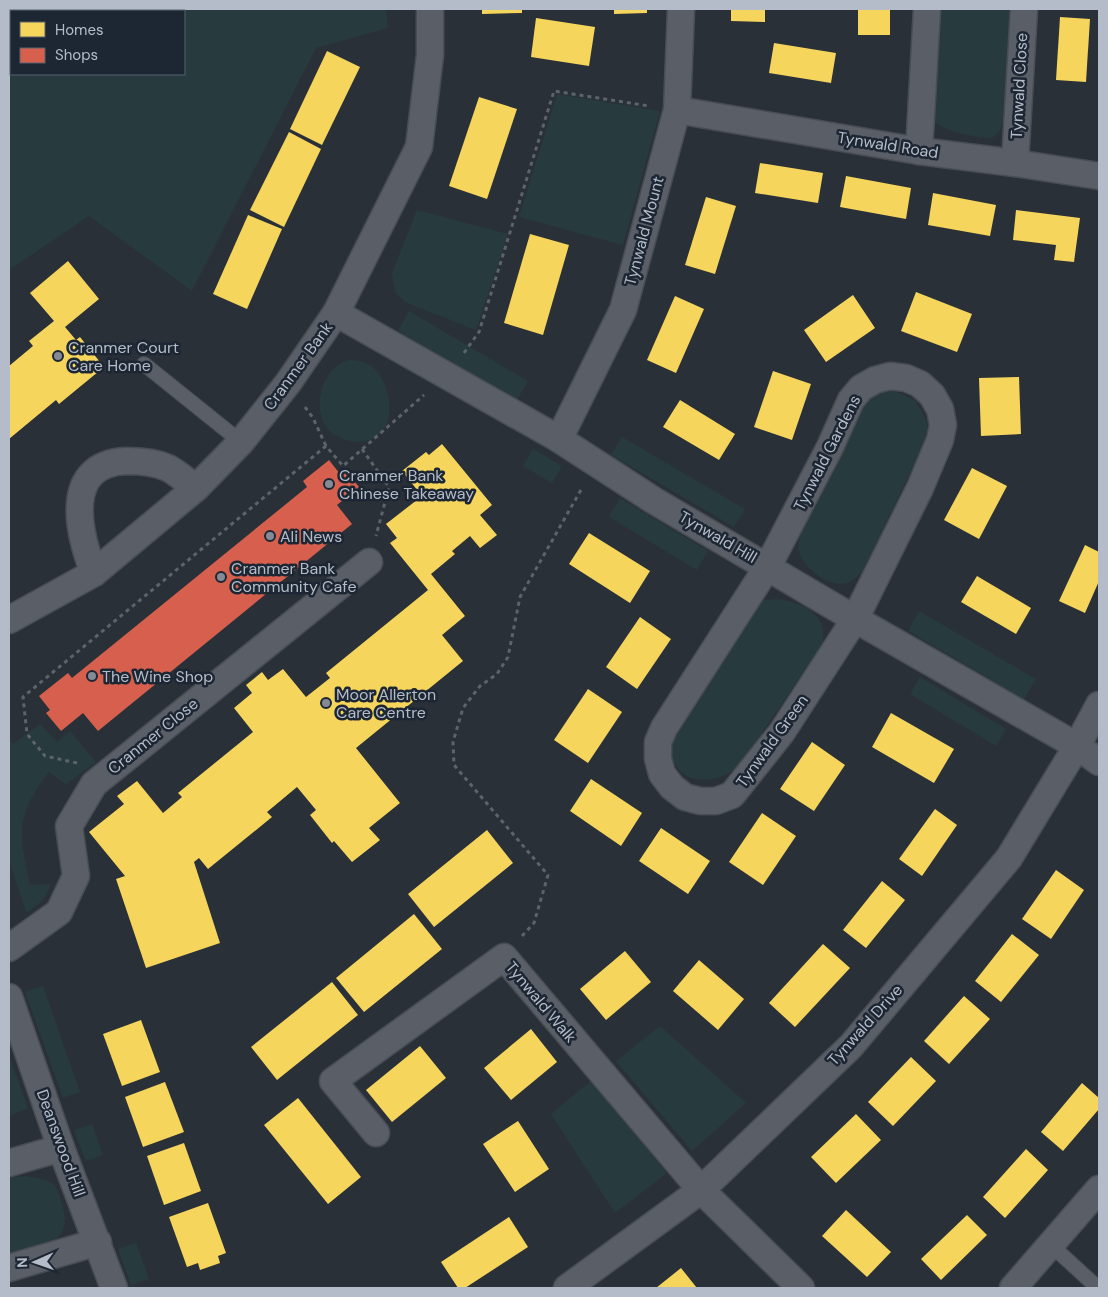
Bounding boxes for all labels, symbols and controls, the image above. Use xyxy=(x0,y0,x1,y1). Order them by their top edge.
legend xyxy=(10,10,185,75)
text: Homes xyxy=(55,20,104,40)
street label: Tynwald Close xyxy=(1006,32,1032,140)
text: Shops xyxy=(55,45,98,65)
street label: Tynwald Road xyxy=(836,127,940,163)
street label: Tynwald Mount xyxy=(619,174,669,288)
street label: Cranmer Bank xyxy=(259,318,337,414)
place label: Cranmer Court Care Home xyxy=(68,337,179,376)
marker: Cranmer Court Care Home xyxy=(52,350,64,362)
street label: Tynwald Gardens xyxy=(789,391,865,515)
place label: Cranmer Bank Chinese Takeaway xyxy=(339,465,474,504)
marker: Cranmer Bank Chinese Takeaway xyxy=(323,478,335,490)
street label: Tynwald Hill xyxy=(675,506,761,568)
place label: Ali News xyxy=(280,526,342,547)
marker: Ali News xyxy=(264,530,276,542)
place label: Cranmer Bank Community Cafe xyxy=(231,558,356,597)
marker: Cranmer Bank Community Cafe xyxy=(215,571,227,583)
place label: The Wine Shop xyxy=(102,666,213,687)
marker: The Wine Shop xyxy=(86,670,98,682)
place label: Moor Allerton Care Centre xyxy=(336,684,436,723)
street label: Tynwald Green xyxy=(731,690,813,792)
street label: Cranmer Close xyxy=(103,693,203,779)
marker: Moor Allerton Care Centre xyxy=(320,697,332,709)
street label: Tynwald Walk xyxy=(501,957,581,1047)
street label: Tynwald Drive xyxy=(823,980,907,1070)
street label: Deanswood Hill xyxy=(32,1086,90,1200)
north arrow xyxy=(10,1237,60,1287)
text: N xyxy=(13,1257,31,1268)

